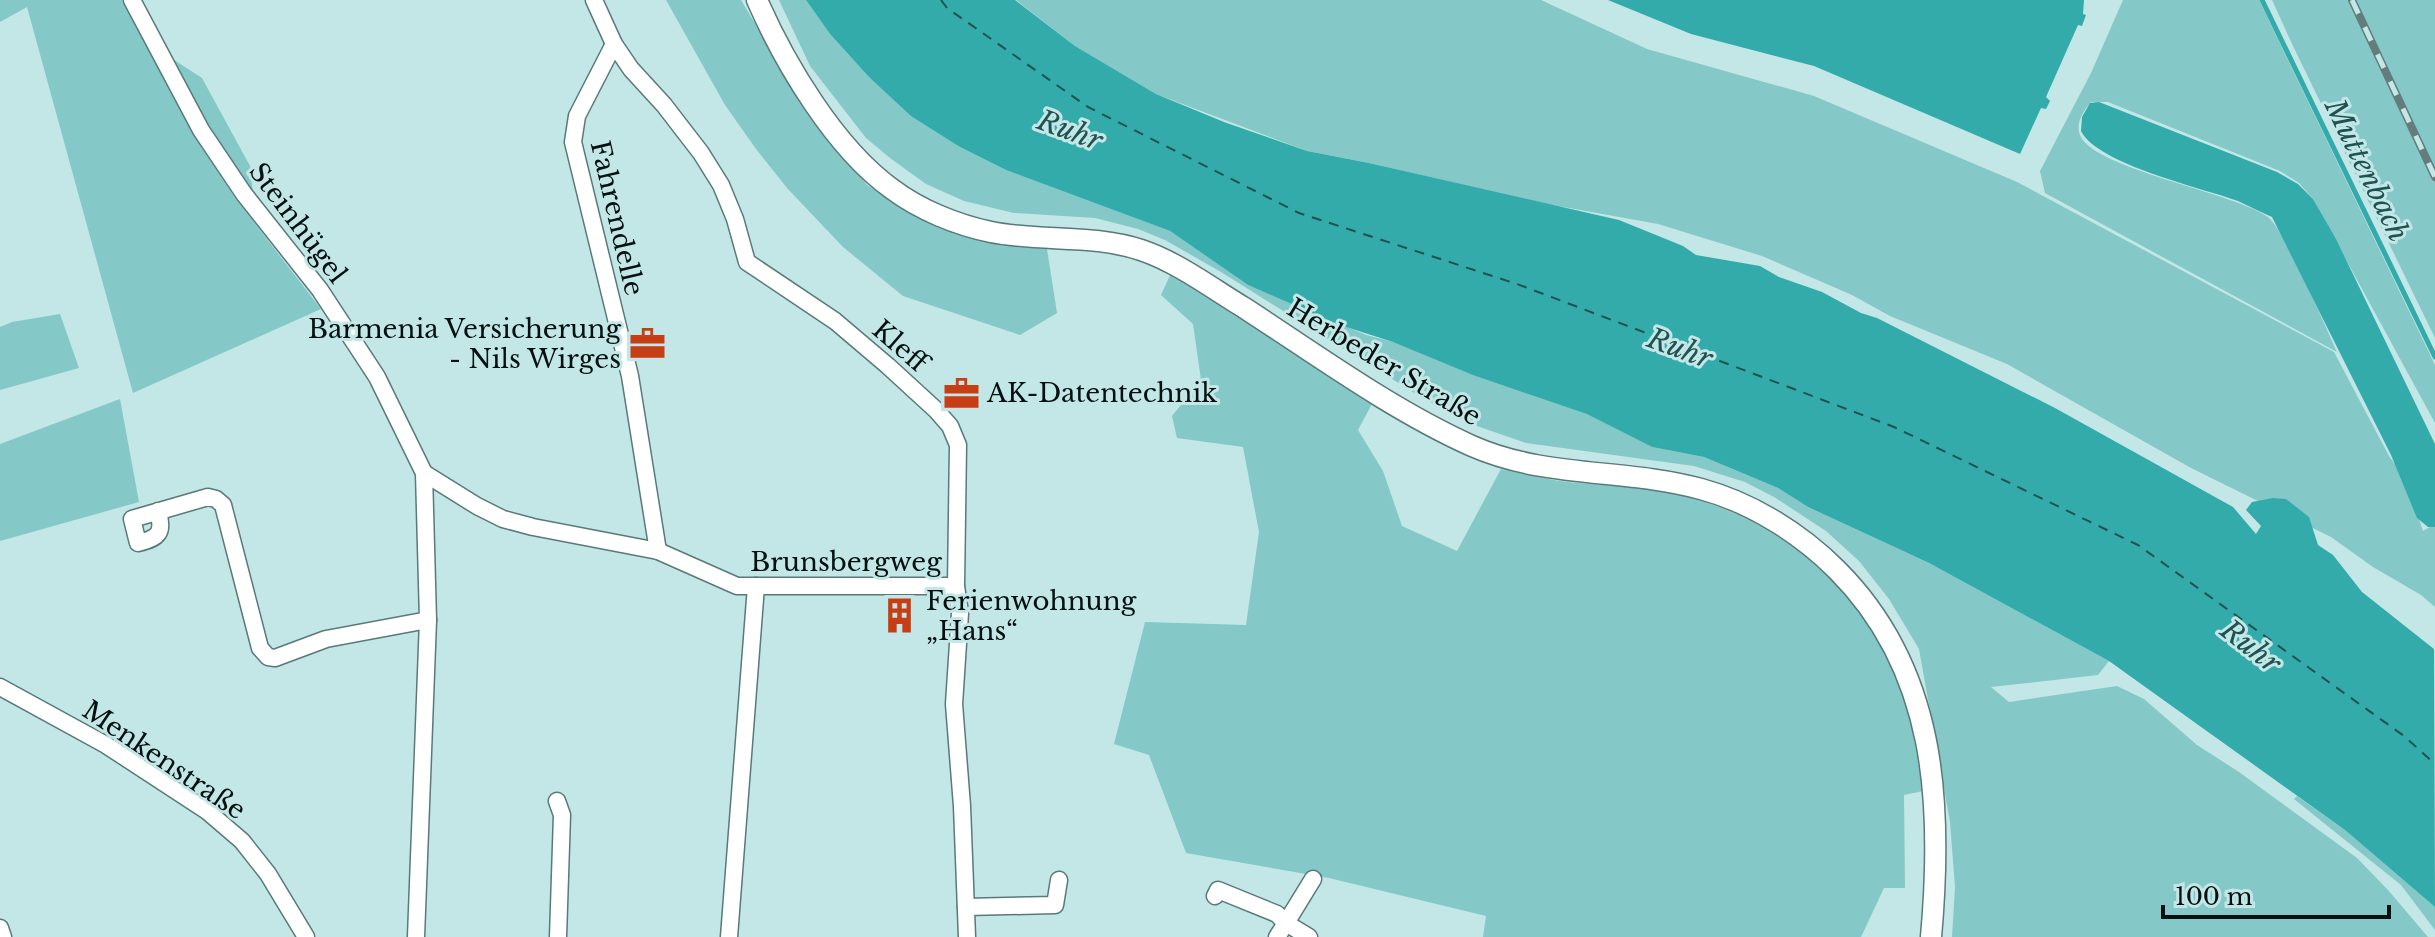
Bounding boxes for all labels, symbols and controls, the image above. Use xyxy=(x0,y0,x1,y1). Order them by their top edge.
water label: Muttenbach xyxy=(2317,92,2416,247)
water label: Ruhr xyxy=(1032,102,1108,159)
street label: Fahrendelle xyxy=(584,137,650,299)
street label: Steinhügel xyxy=(242,157,354,289)
street label: Herbeder Straße xyxy=(1281,292,1487,432)
place label: Barmenia Versicherung - Nils Wirges xyxy=(308,313,621,375)
street label: Kleff xyxy=(866,313,936,381)
water label: Ruhr xyxy=(1642,320,1718,377)
office icon: Barmenia Versicherung - Nils Wirges xyxy=(628,325,666,363)
office icon: AK-Datentechnik xyxy=(942,374,980,412)
place label: AK-Datentechnik xyxy=(986,377,1217,409)
street label: Brunsbergweg xyxy=(750,546,942,578)
place label: Ferienwohnung „Hans“ xyxy=(926,585,1137,647)
building icon: Ferienwohnung „Hans“ xyxy=(881,597,919,635)
water label: Ruhr xyxy=(2213,611,2289,681)
street label: Menkenstraße xyxy=(77,694,251,826)
scale bar xyxy=(2163,869,2389,919)
text: 100 m xyxy=(2175,882,2253,911)

